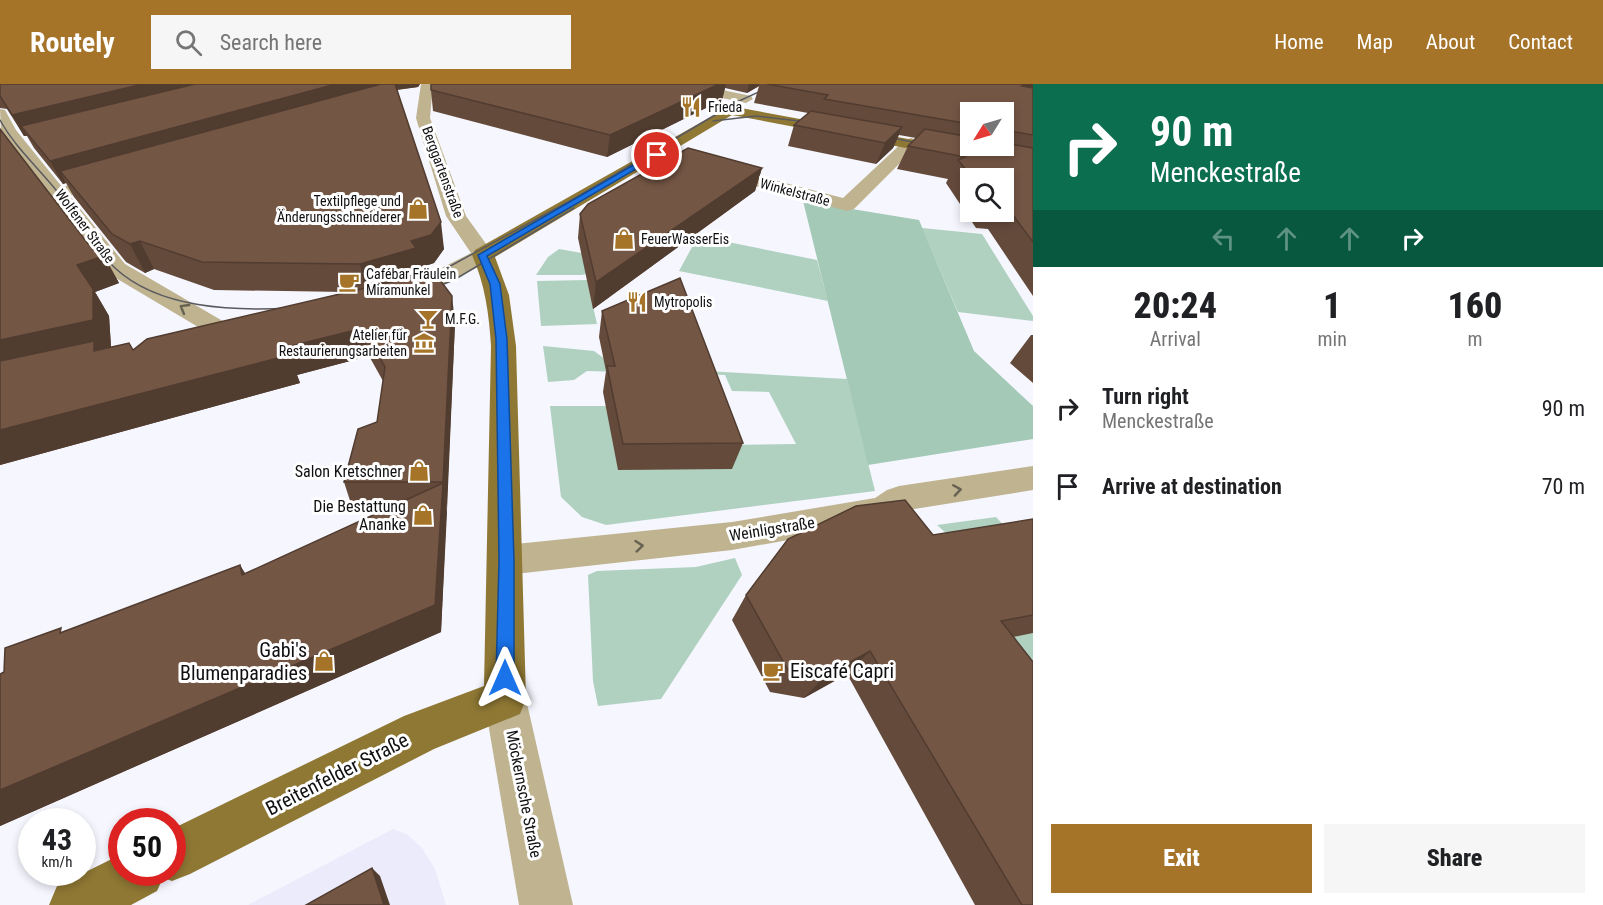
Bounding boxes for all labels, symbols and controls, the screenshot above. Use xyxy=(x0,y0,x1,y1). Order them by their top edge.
search box xyxy=(151,15,571,69)
text: Routely xyxy=(30,26,115,59)
icon: search xyxy=(172,26,205,59)
text: Search here xyxy=(220,30,322,55)
text: Home xyxy=(1274,30,1324,54)
text: Map xyxy=(1357,30,1393,54)
text: About xyxy=(1426,30,1475,54)
text: Contact xyxy=(1508,30,1573,54)
restaurant icon: Frieda xyxy=(679,95,703,119)
place label: Frieda xyxy=(708,99,742,115)
north arrow xyxy=(960,102,1014,156)
map controls xyxy=(960,102,1014,222)
text: 90 m xyxy=(1150,107,1233,156)
icon: right xyxy=(1051,108,1129,186)
street label: Berggartenstraße xyxy=(419,124,467,220)
pin xyxy=(631,129,682,180)
icon: arrive xyxy=(640,138,673,171)
text: Menckestraße xyxy=(1150,157,1301,189)
button: search xyxy=(960,168,1014,222)
street label: Winkelstraße xyxy=(758,175,832,209)
street label: Wolfener Straße xyxy=(52,186,118,266)
place label: Textilpflege und Änderungsschneiderer xyxy=(277,193,401,225)
shop icon: Textilpflege und Änderungsschneiderer xyxy=(406,197,430,221)
icon: left xyxy=(1207,222,1240,255)
icon: ahead xyxy=(1270,222,1303,255)
icon: ahead xyxy=(1333,222,1366,255)
icon: right xyxy=(1396,222,1429,255)
shop icon: FeuerWasserEis xyxy=(612,227,636,251)
place label: FeuerWasserEis xyxy=(641,231,729,247)
place label: Cafébar Fräulein Miramunkel xyxy=(366,266,456,298)
cafe icon: Cafébar Fräulein Miramunkel xyxy=(337,270,361,294)
text: 20:24 xyxy=(1134,285,1217,327)
text: 1 xyxy=(1323,285,1341,327)
text: 160 xyxy=(1447,285,1502,327)
restaurant icon: Mytropolis xyxy=(625,290,649,314)
place label: Mytropolis xyxy=(654,294,712,310)
one-way arrow xyxy=(180,304,190,316)
bar icon: M.F.G. xyxy=(416,307,440,331)
place label: M.F.G. xyxy=(445,311,480,327)
place label: Atelier für Restaurierungsarbeiten xyxy=(279,327,407,359)
text: Arrival xyxy=(1150,327,1201,351)
text: min xyxy=(1318,327,1347,351)
text: m xyxy=(1467,327,1482,351)
museum icon: Atelier für Restaurierungsarbeiten xyxy=(412,331,436,355)
text: Turn right xyxy=(1102,384,1189,409)
icon: right xyxy=(1051,392,1084,425)
text: 90 m xyxy=(1542,396,1585,421)
text: Menckestraße xyxy=(1102,409,1214,433)
shop icon: Salon Kretschner xyxy=(407,459,431,483)
place label: Salon Kretschner xyxy=(295,462,402,481)
icon: arrive xyxy=(1051,470,1084,503)
text: Arrive at destination xyxy=(1102,474,1282,499)
text: 70 m xyxy=(1542,474,1585,499)
one-way arrow xyxy=(951,484,961,497)
place label: Die Bestattung Ananke xyxy=(313,497,406,534)
shop icon: Die Bestattung Ananke xyxy=(411,503,435,527)
street label: Weinligstraße xyxy=(728,513,816,545)
one-way arrow xyxy=(635,540,644,552)
place label: Gabi's Blumenparadies xyxy=(180,638,307,685)
position arrow xyxy=(473,646,537,710)
shop icon: Gabi's Blumenparadies xyxy=(312,649,336,673)
cafe icon: Eiscafé Capri xyxy=(761,659,785,683)
place label: Eiscafé Capri xyxy=(790,659,894,683)
street label: Breitenfelder Straße xyxy=(262,728,412,820)
street label: Möckernsche Straße xyxy=(502,729,546,859)
speed limit sign: 50 xyxy=(108,808,186,886)
text: 43 xyxy=(42,822,72,857)
button: Exit xyxy=(1051,824,1312,893)
button: Share xyxy=(1324,824,1585,893)
text: km/h xyxy=(42,853,72,871)

